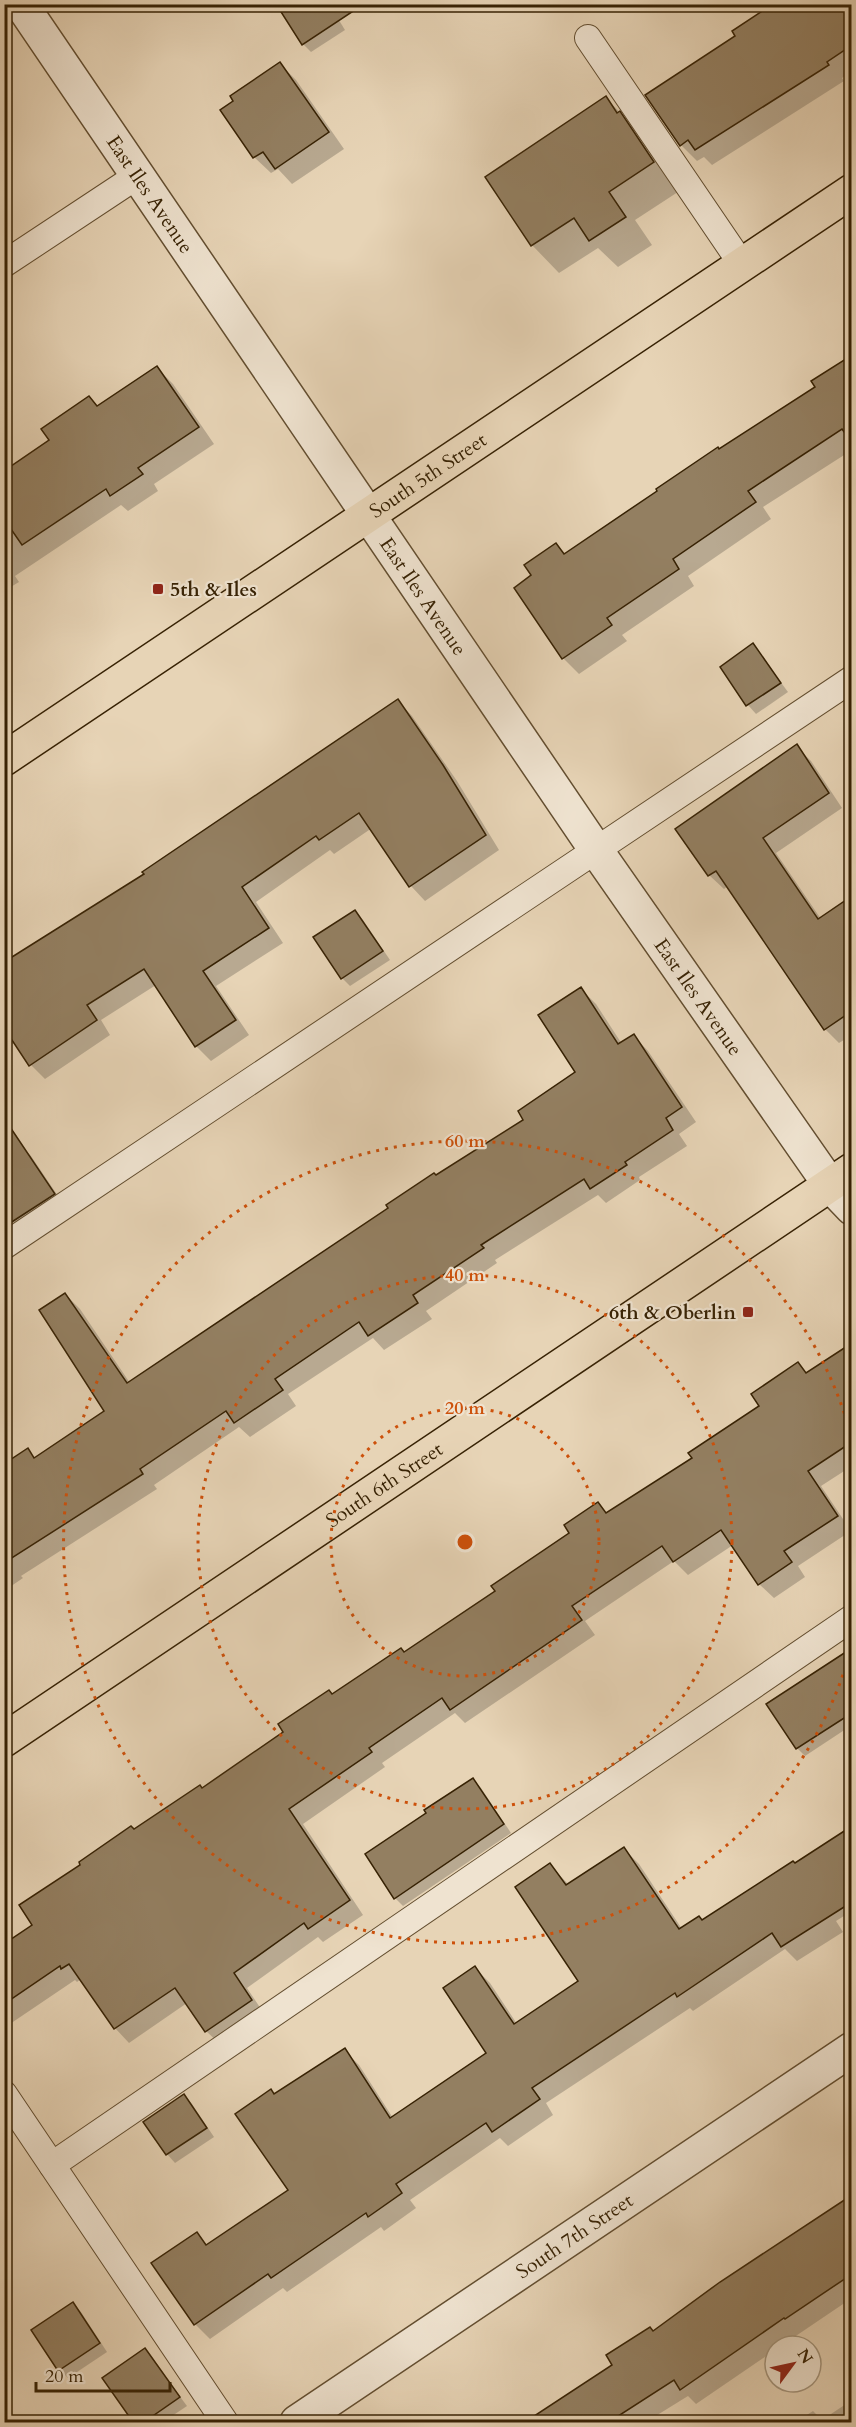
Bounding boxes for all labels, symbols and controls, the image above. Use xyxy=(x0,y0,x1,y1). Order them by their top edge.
street label: East Iles Avenue xyxy=(101,130,200,259)
street label: South 5th Street xyxy=(364,426,492,524)
street label: East Iles Avenue xyxy=(374,532,473,661)
place label: 5th & Iles xyxy=(170,576,257,603)
marker: 5th & Iles xyxy=(151,582,165,596)
street label: East Iles Avenue xyxy=(648,933,749,1061)
text: 60 m xyxy=(445,1129,485,1154)
text: 40 m xyxy=(445,1263,485,1288)
place label: 6th & Oberlin xyxy=(609,1299,736,1326)
marker: 6th & Oberlin xyxy=(741,1305,755,1319)
text: 20 m xyxy=(445,1396,485,1421)
street label: South 6th Street xyxy=(320,1435,448,1534)
centre of rings xyxy=(455,1532,475,1552)
street label: South 7th Street xyxy=(510,2186,639,2285)
north arrow xyxy=(763,2334,823,2394)
text: N xyxy=(792,2345,818,2368)
scale bar xyxy=(36,2355,170,2393)
text: 20 m xyxy=(45,2364,84,2389)

